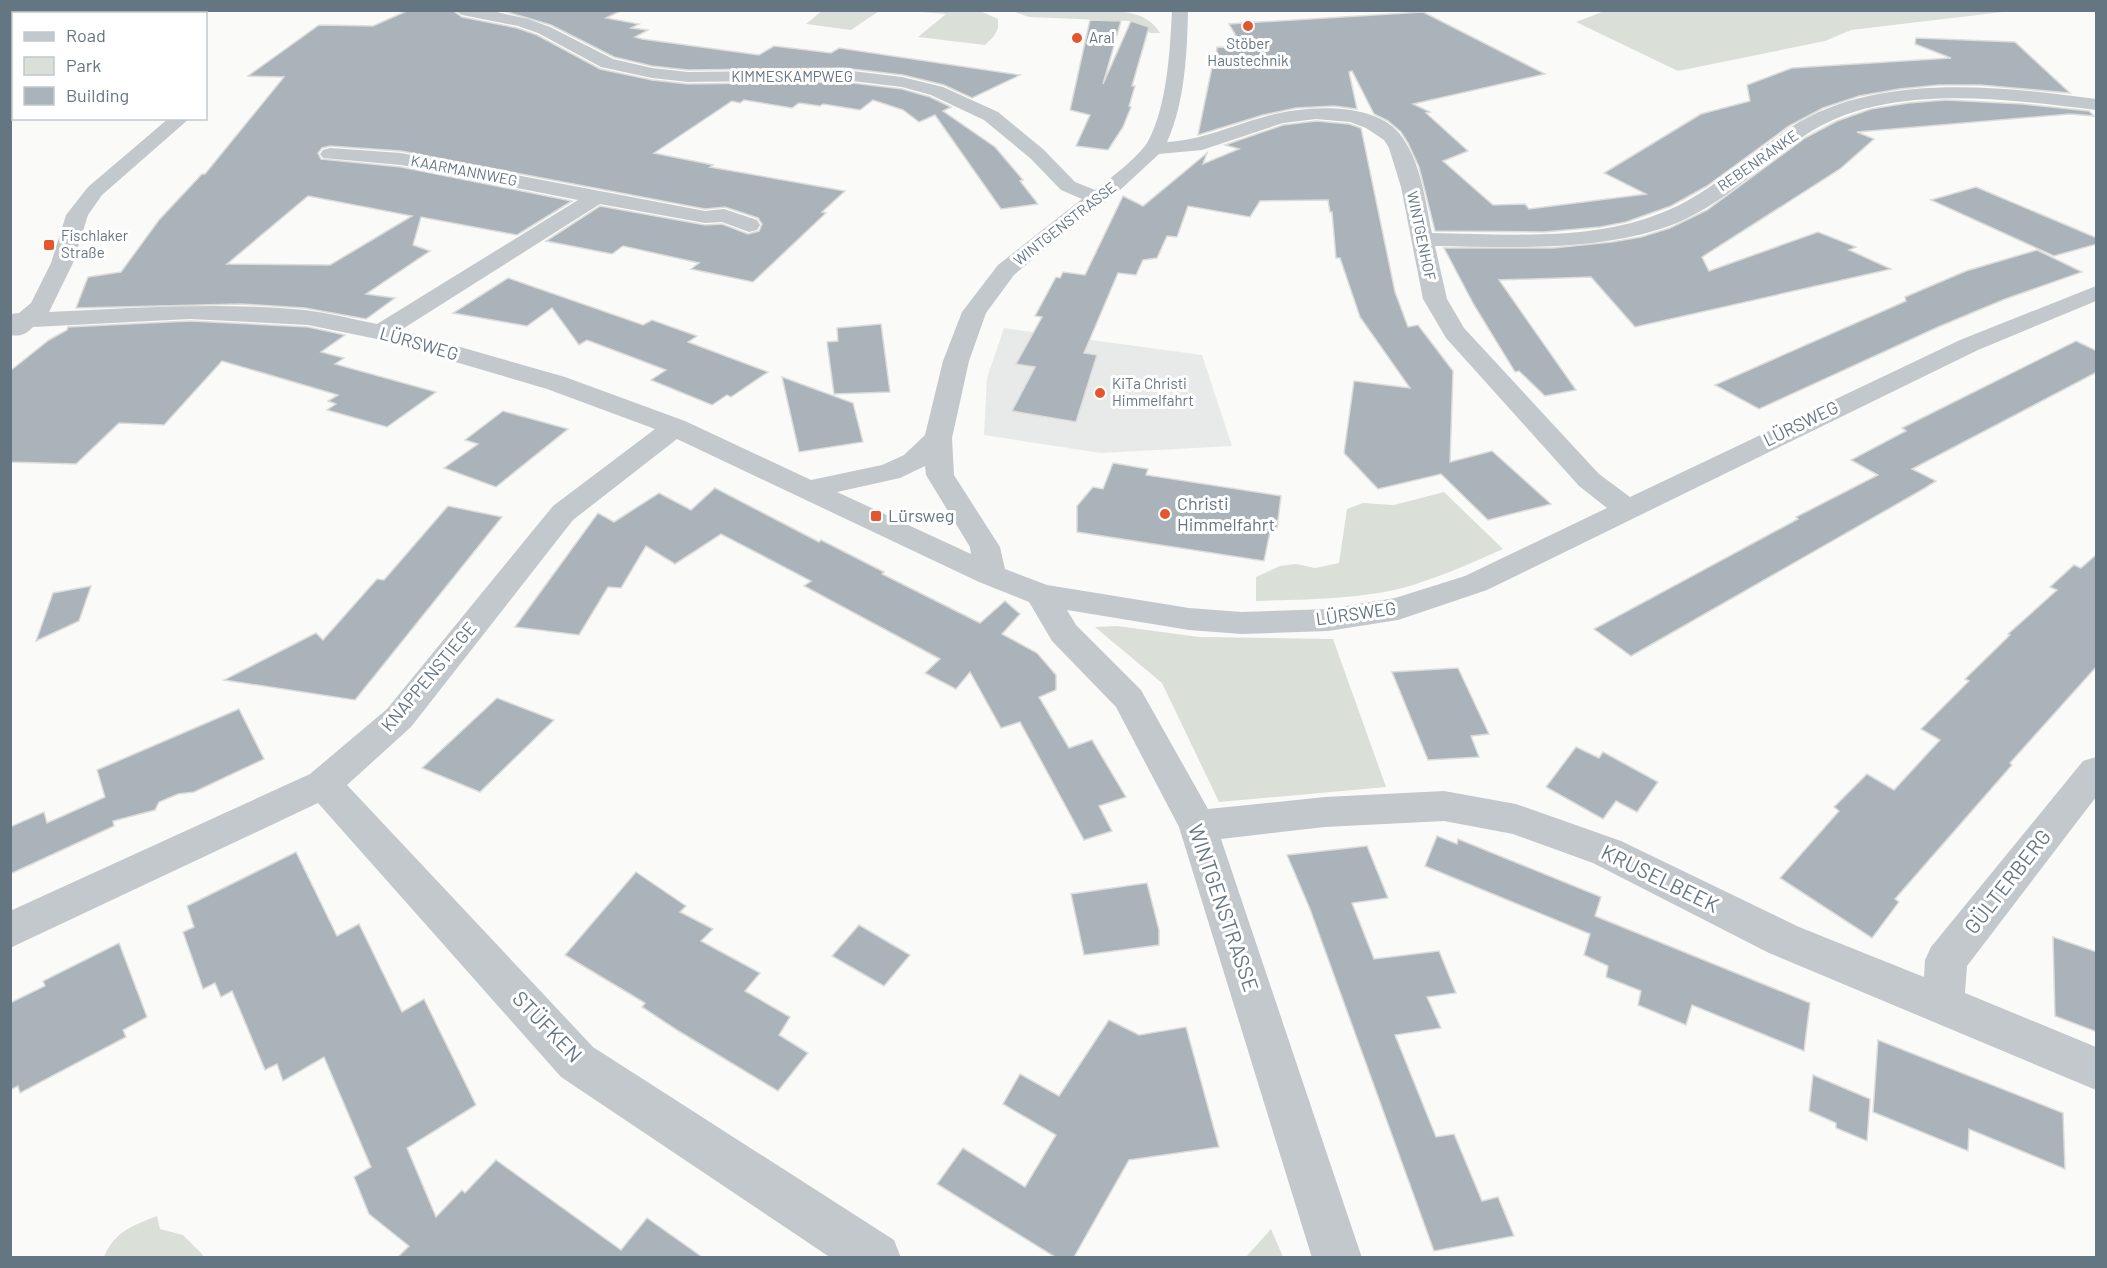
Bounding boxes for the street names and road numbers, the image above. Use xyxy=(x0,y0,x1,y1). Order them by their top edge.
street label: KIMMESKAMPWEG xyxy=(731,67,853,85)
street label: REBENRANKE xyxy=(1714,126,1801,195)
street label: KAARMANNWEG xyxy=(409,151,519,189)
street label: WINTGENSTRASSE xyxy=(1009,178,1119,269)
street label: WINTGENHOF xyxy=(1404,189,1440,283)
street label: LÜRSWEG xyxy=(377,321,461,365)
street label: LÜRSWEG xyxy=(1759,396,1842,451)
street label: LÜRSWEG xyxy=(1314,596,1397,630)
street label: KNAPPENSTIEGE xyxy=(376,617,480,736)
street label: WINTGENSTRASSE xyxy=(1184,821,1265,995)
street label: GÜLTERBERG xyxy=(1958,824,2055,938)
street label: KRUSELBEEK xyxy=(1598,838,1724,917)
street label: STÜFKEN xyxy=(508,985,588,1067)

